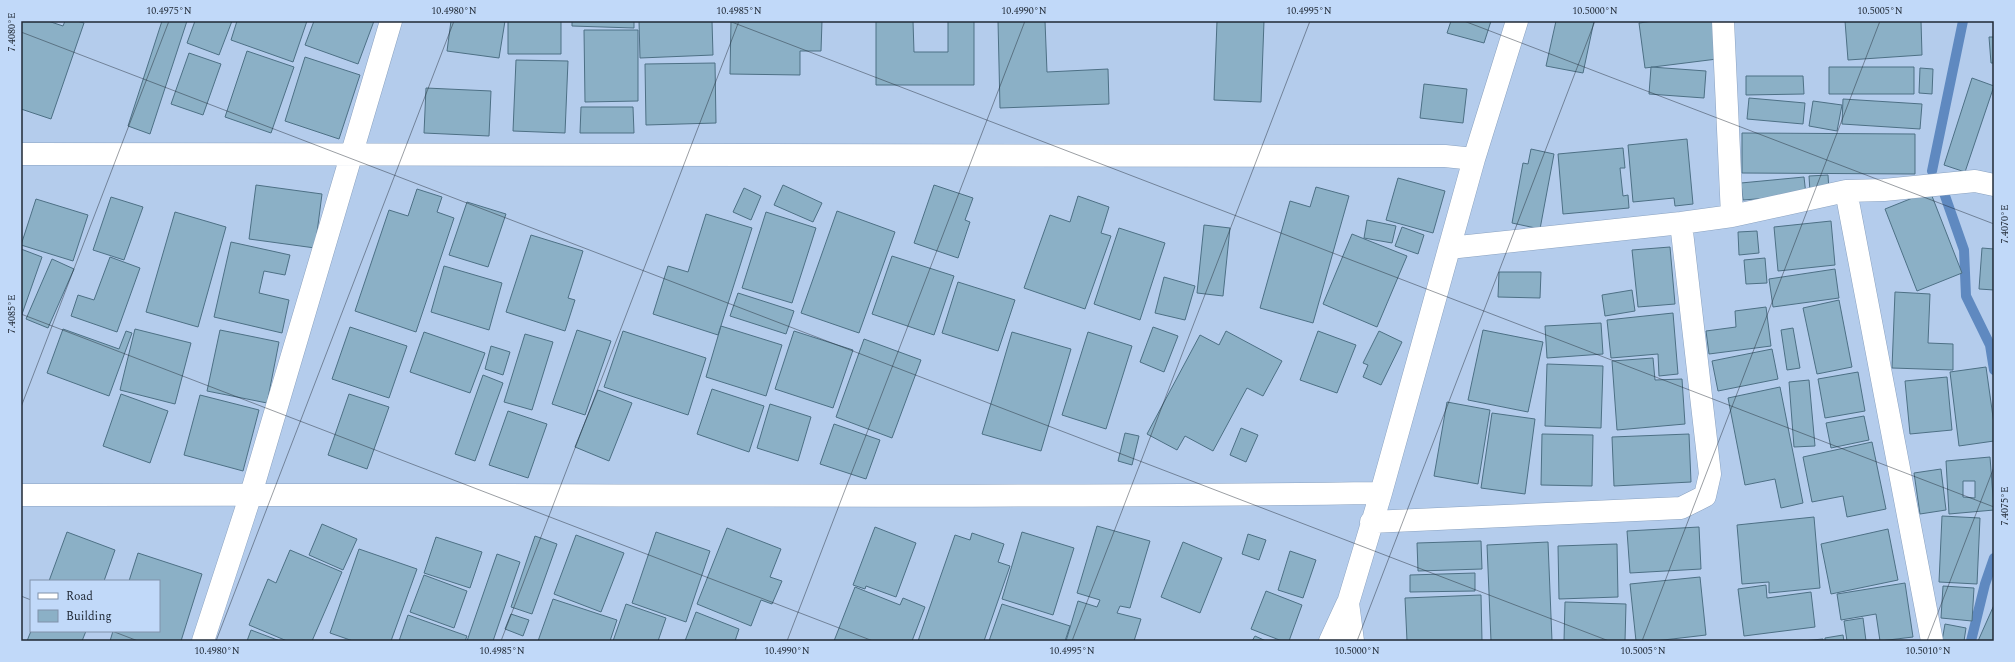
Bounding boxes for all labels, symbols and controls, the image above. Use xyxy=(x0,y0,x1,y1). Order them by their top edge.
text: 10.4975°N xyxy=(146,3,192,19)
text: 10.4980°N xyxy=(431,3,477,19)
text: 10.4985°N xyxy=(716,3,762,19)
text: 10.4990°N xyxy=(1001,3,1047,19)
text: 10.4995°N xyxy=(1286,3,1332,19)
text: 10.5000°N xyxy=(1572,3,1618,19)
text: 10.5005°N xyxy=(1857,3,1903,19)
text: 7.4080°E xyxy=(4,12,20,52)
text: 7.4070°E xyxy=(1997,204,2013,244)
text: 7.4085°E xyxy=(4,294,20,334)
text: 7.4075°E xyxy=(1997,486,2013,526)
legend xyxy=(30,580,160,632)
text: Road xyxy=(66,587,93,606)
text: Building xyxy=(66,607,112,626)
text: 10.4980°N xyxy=(194,643,240,659)
text: 10.4985°N xyxy=(479,643,525,659)
text: 10.4990°N xyxy=(764,643,810,659)
text: 10.4995°N xyxy=(1049,643,1095,659)
text: 10.5000°N xyxy=(1334,643,1380,659)
text: 10.5005°N xyxy=(1620,643,1666,659)
text: 10.5010°N xyxy=(1905,643,1951,659)

